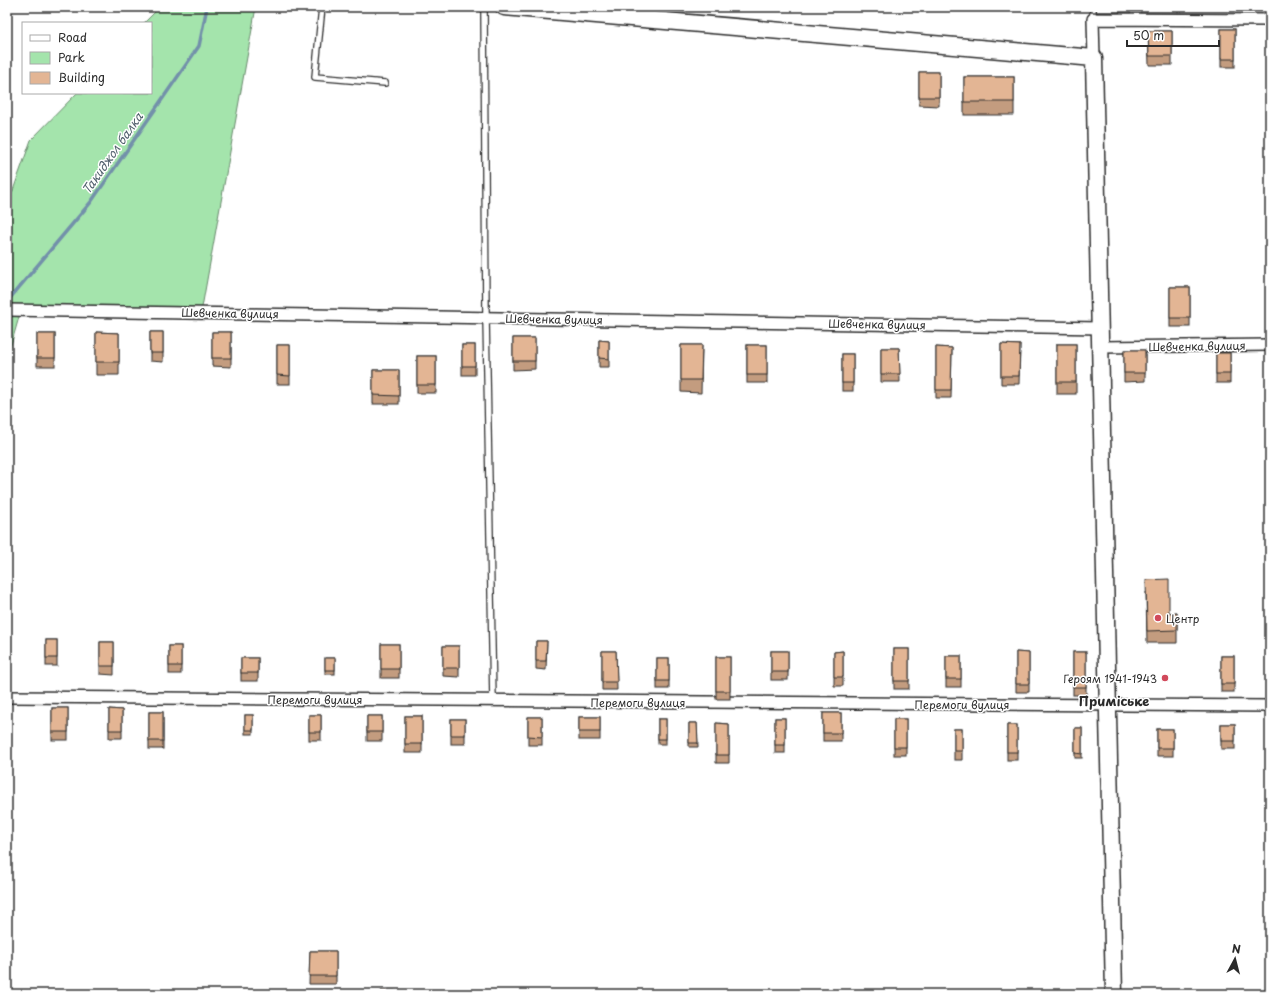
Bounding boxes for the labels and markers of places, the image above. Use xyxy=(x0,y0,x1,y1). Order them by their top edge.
place label: Центр xyxy=(1166,610,1200,627)
marker: Центр xyxy=(1153,613,1163,623)
place label: Героям 1941-1943 xyxy=(1063,670,1157,687)
marker: Героям 1941-1943 xyxy=(1160,673,1170,683)

